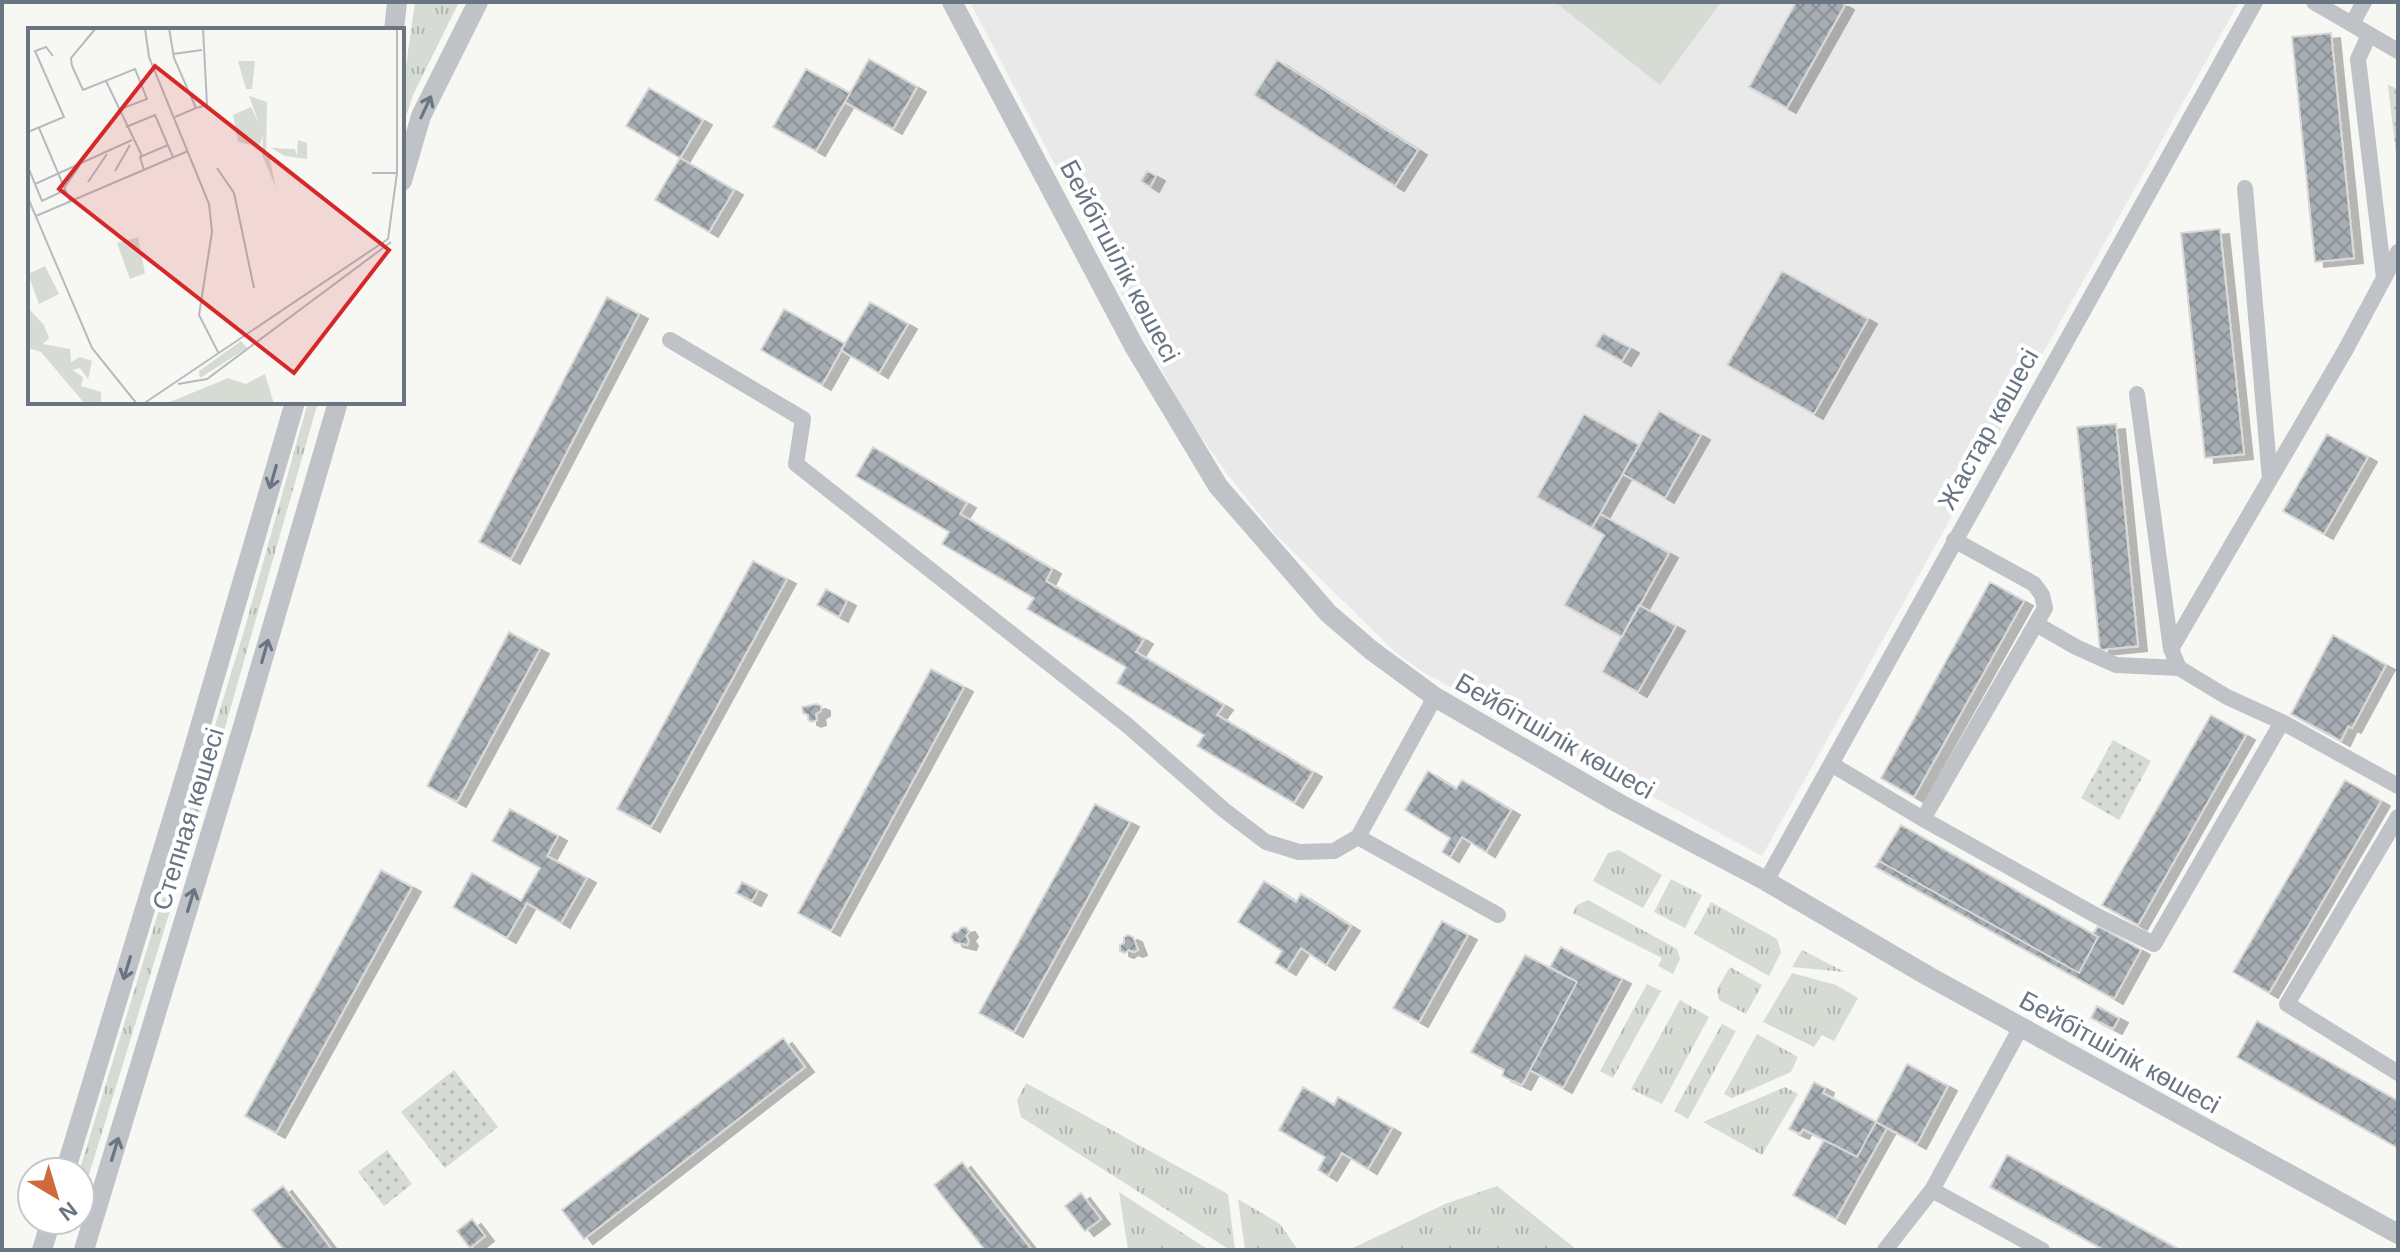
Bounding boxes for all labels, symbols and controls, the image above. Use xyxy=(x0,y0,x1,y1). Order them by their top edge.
inset map xyxy=(28,28,404,404)
one-way arrow xyxy=(419,96,434,120)
street label: Бейбітшілік көшесі xyxy=(1054,155,1186,367)
street label: Жастар көшесі xyxy=(1931,343,2045,515)
one-way arrow xyxy=(265,463,280,489)
one-way arrow xyxy=(258,638,273,664)
street label: Бейбітшілік көшесі xyxy=(1450,667,1660,805)
street label: Степная көшесі xyxy=(146,724,230,914)
one-way arrow xyxy=(184,888,199,913)
one-way arrow xyxy=(119,954,134,980)
street label: Бейбітшілік көшесі xyxy=(2014,984,2226,1120)
one-way arrow xyxy=(108,1136,123,1162)
north arrow xyxy=(16,1156,96,1236)
text: N xyxy=(54,1197,82,1226)

